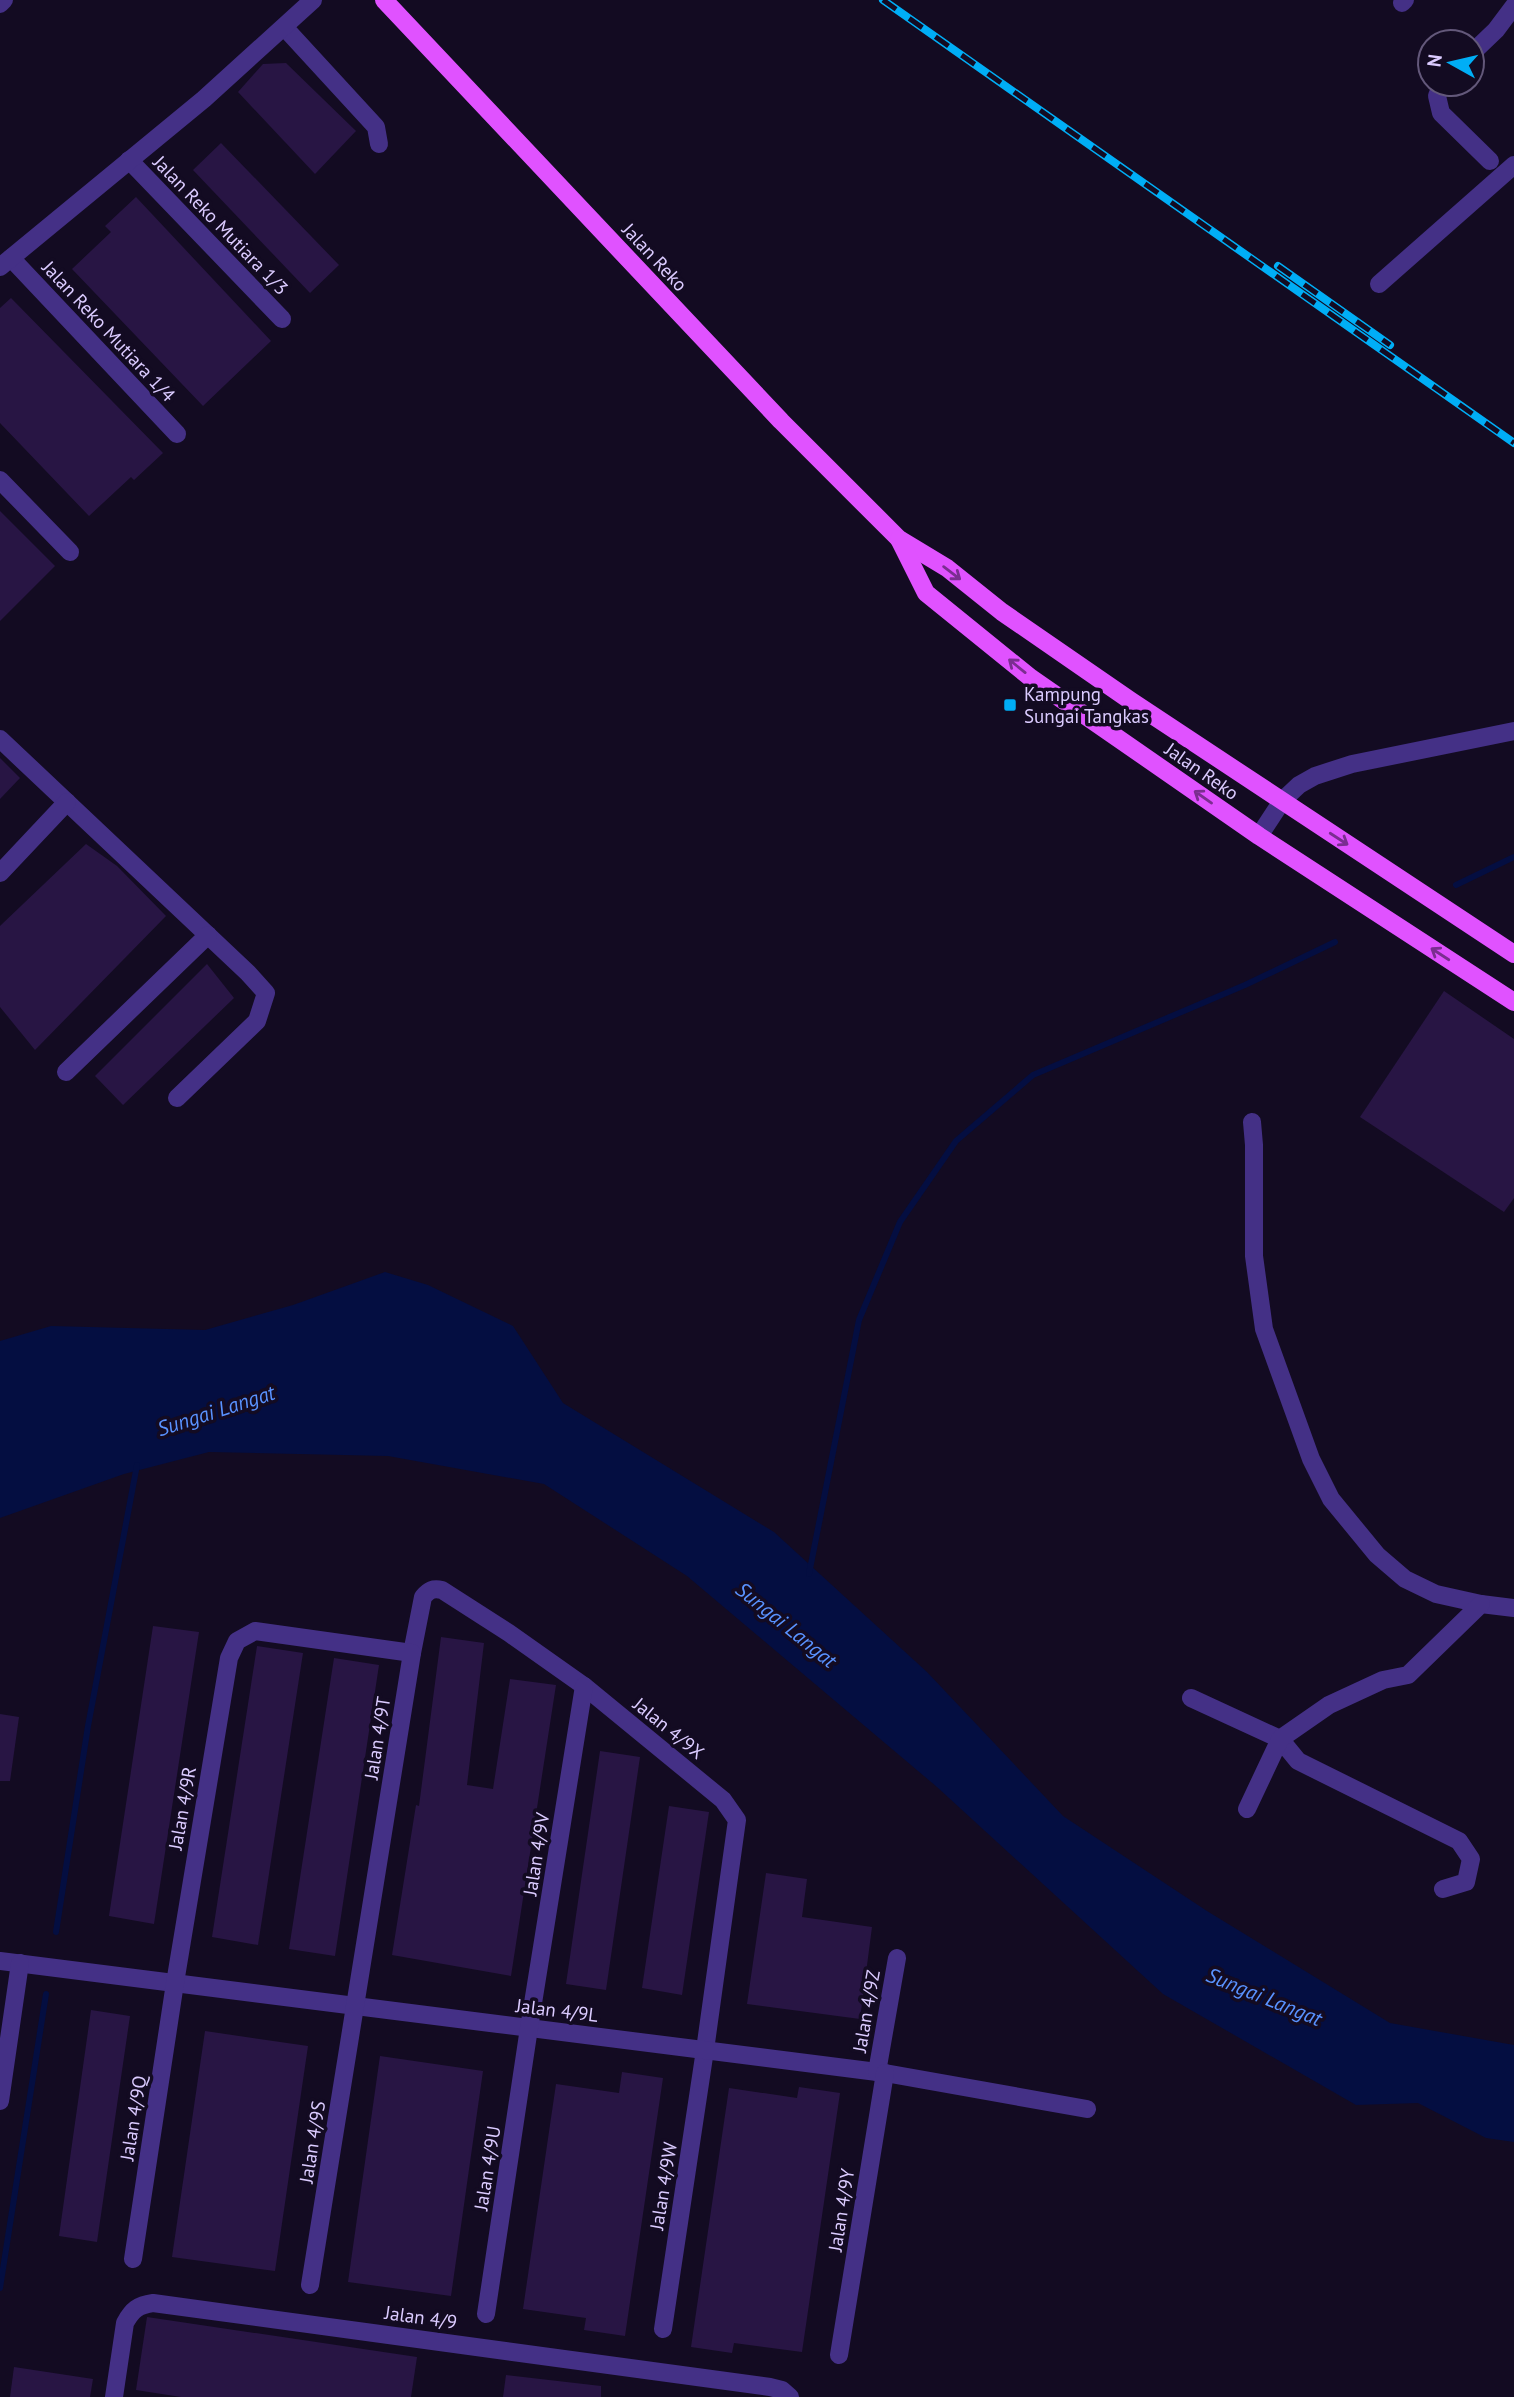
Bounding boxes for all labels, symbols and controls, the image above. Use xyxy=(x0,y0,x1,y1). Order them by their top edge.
north arrow xyxy=(1416,28,1486,98)
text: N xyxy=(1421,53,1447,68)
street label: Jalan Reko Mutiara 1/3 xyxy=(148,150,294,300)
street label: Jalan Reko xyxy=(617,217,693,296)
street label: Jalan Reko Mutiara 1/4 xyxy=(37,255,181,407)
one-way arrow xyxy=(942,566,961,581)
one-way arrow xyxy=(1008,659,1026,674)
place label: Kampung Sungai Tangkas xyxy=(1024,682,1149,728)
marker: Kampung Sungai Tangkas xyxy=(1002,697,1018,713)
street label: Jalan Reko xyxy=(1160,736,1243,805)
one-way arrow xyxy=(1194,790,1213,804)
one-way arrow xyxy=(1329,832,1348,846)
one-way arrow xyxy=(1430,946,1450,960)
water label: Sungai Langat xyxy=(153,1378,280,1442)
water label: Sungai Langat xyxy=(730,1576,843,1675)
street label: Jalan 4/9X xyxy=(628,1691,710,1764)
street label: Jalan 4/9T xyxy=(358,1695,395,1782)
street label: Jalan 4/9R xyxy=(163,1764,201,1852)
street label: Jalan 4/9V xyxy=(517,1811,554,1898)
water label: Sungai Langat xyxy=(1202,1961,1327,2033)
street label: Jalan 4/9Z xyxy=(847,1968,885,2055)
street label: Jalan 4/9L xyxy=(514,1993,600,2027)
street label: Jalan 4/9Q xyxy=(114,2073,152,2163)
street label: Jalan 4/9S xyxy=(294,2099,330,2186)
street label: Jalan 4/9U xyxy=(468,2124,506,2213)
street label: Jalan 4/9W xyxy=(644,2140,682,2233)
street label: Jalan 4/9Y xyxy=(822,2167,859,2254)
street label: Jalan 4/9 xyxy=(382,2300,459,2334)

